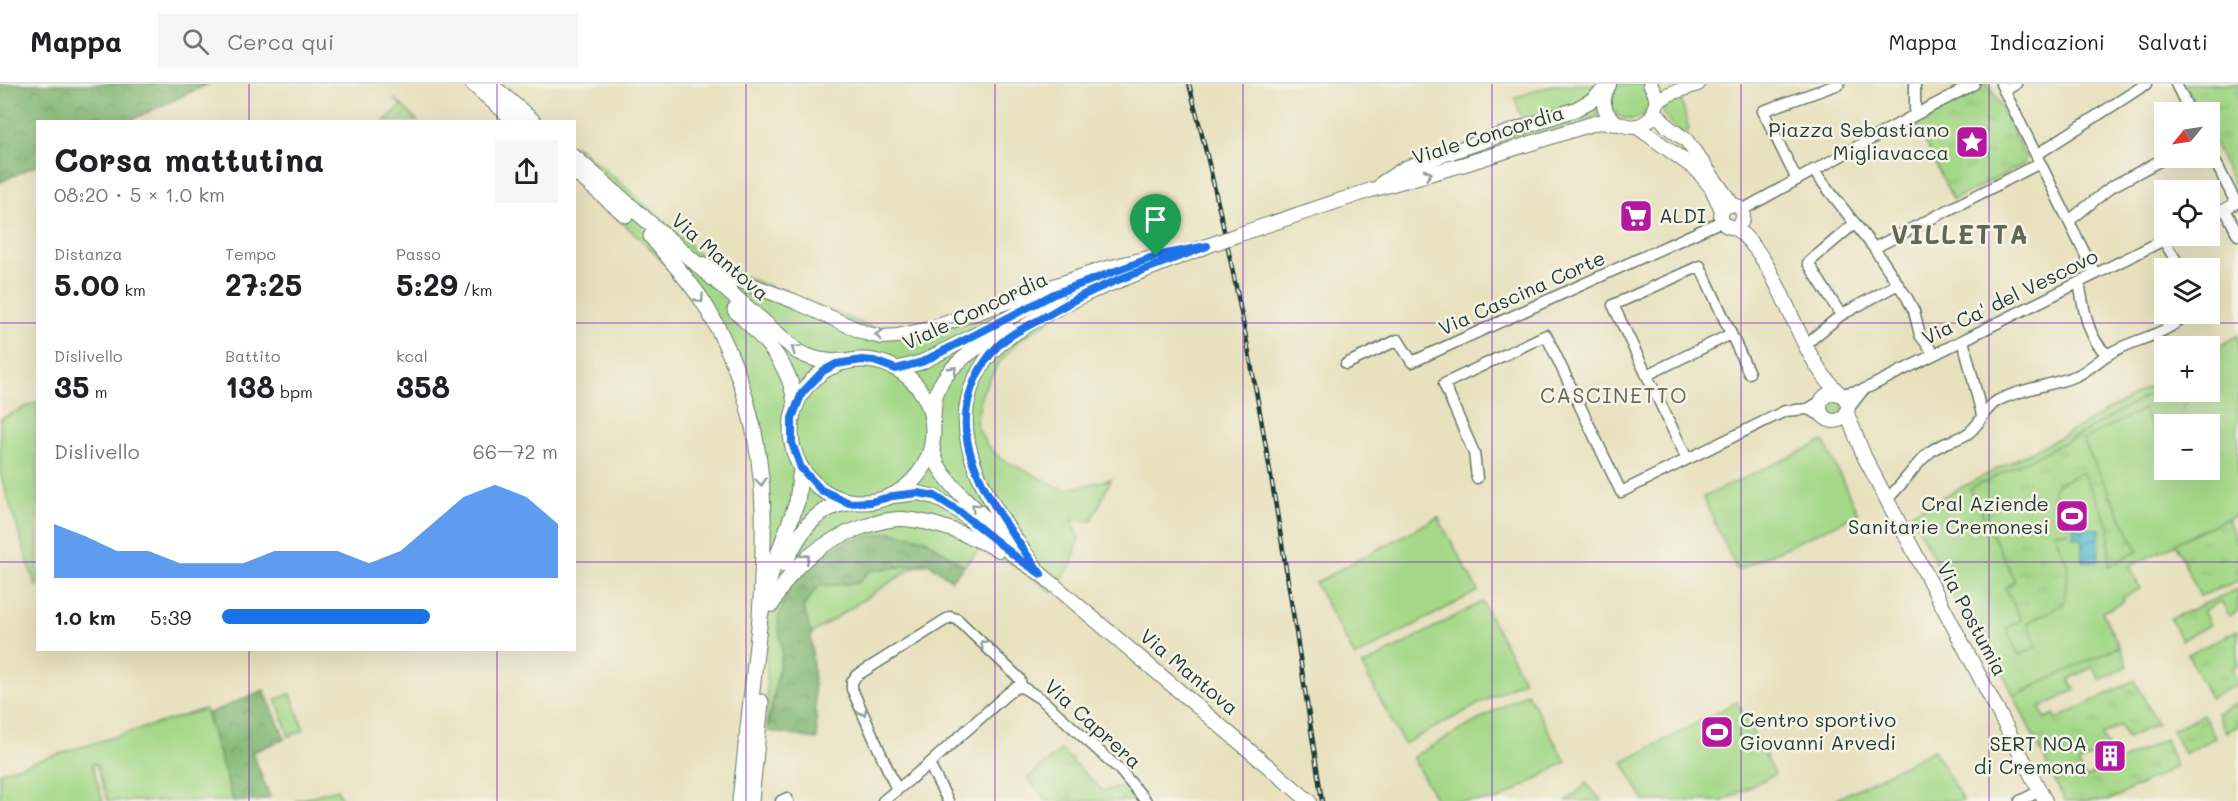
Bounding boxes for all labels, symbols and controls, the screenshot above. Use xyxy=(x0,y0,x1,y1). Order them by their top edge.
search box xyxy=(158,14,578,68)
text: Mappa xyxy=(30,23,122,59)
icon: search xyxy=(179,25,212,58)
text: Cerca qui xyxy=(227,27,334,56)
text: Mappa xyxy=(1889,28,1957,55)
text: Indicazioni xyxy=(1990,28,2105,55)
text: Salvati xyxy=(2138,28,2208,55)
street label: Viale Concordia xyxy=(1409,99,1567,169)
north arrow xyxy=(2154,102,2220,168)
map controls xyxy=(2154,102,2220,480)
place label: Piazza Sebastiano Migliavacca xyxy=(1768,116,1949,165)
place icon: Piazza Sebastiano Migliavacca xyxy=(1954,124,1990,160)
text: Corsa mattutina xyxy=(54,137,324,180)
button: share xyxy=(495,140,558,203)
one-way arrow xyxy=(1423,169,1433,182)
button: locate xyxy=(2154,180,2220,246)
text: 08:20 · 5 × 1.0 km xyxy=(54,181,225,207)
pin xyxy=(1130,194,1181,256)
supermarket icon: ALDI xyxy=(1618,198,1654,234)
place label: ALDI xyxy=(1659,202,1706,228)
icon: arrive xyxy=(1139,203,1172,236)
street label: Via Mantova xyxy=(666,207,775,306)
district label: VILLETTA xyxy=(1891,217,2029,251)
street label: Via Ca' del Vescovo xyxy=(1917,242,2102,350)
text: Distanza xyxy=(54,243,122,264)
text: Tempo xyxy=(225,243,276,264)
text: Passo xyxy=(396,243,441,264)
street label: Via Cascina Corte xyxy=(1434,244,1609,340)
button: layers xyxy=(2154,258,2220,324)
text: 5.00 xyxy=(54,264,119,304)
text: 27:25 xyxy=(225,264,302,304)
text: 5:29 xyxy=(396,264,458,304)
street label: Viale Concordia xyxy=(898,265,1051,355)
text: km xyxy=(119,279,146,300)
text: /km xyxy=(458,279,493,300)
one-way arrow xyxy=(693,292,704,303)
one-way arrow xyxy=(875,329,884,342)
button: + xyxy=(2154,336,2220,402)
text: Dislivello xyxy=(54,345,122,366)
text: Battito xyxy=(225,345,280,366)
text: kcal xyxy=(396,345,428,366)
one-way arrow xyxy=(791,345,802,356)
text: 35 xyxy=(54,366,90,406)
text: 138 xyxy=(225,366,275,406)
text: 358 xyxy=(396,366,450,406)
one-way arrow xyxy=(946,366,957,376)
text: m xyxy=(90,381,107,402)
text: bpm xyxy=(275,381,313,402)
district label: CASCINETTO xyxy=(1540,381,1688,408)
button: − xyxy=(2154,414,2220,480)
text: Dislivello xyxy=(54,438,140,464)
text: 66–72 m xyxy=(473,438,558,464)
one-way arrow xyxy=(754,477,767,486)
place label: Cral Aziende Sanitarie Cremonesi xyxy=(1848,490,2049,539)
sports icon: Cral Aziende Sanitarie Cremonesi xyxy=(2054,498,2090,534)
one-way arrow xyxy=(972,504,983,515)
one-way arrow xyxy=(799,554,810,565)
street label: Via Postumia xyxy=(1932,557,2014,680)
text: 1.0 km xyxy=(54,604,116,630)
text: 5:39 xyxy=(150,604,191,630)
street label: Via Mantova xyxy=(1135,622,1244,720)
one-way arrow xyxy=(980,640,990,651)
street label: Via Caprera xyxy=(1040,673,1148,774)
one-way arrow xyxy=(856,706,868,717)
place label: Centro sportivo Giovanni Arvedi xyxy=(1740,706,1896,755)
sports icon: Centro sportivo Giovanni Arvedi xyxy=(1699,714,1735,750)
place label: SERT NOA di Cremona xyxy=(1974,730,2087,779)
building icon: SERT NOA di Cremona xyxy=(2092,738,2128,774)

